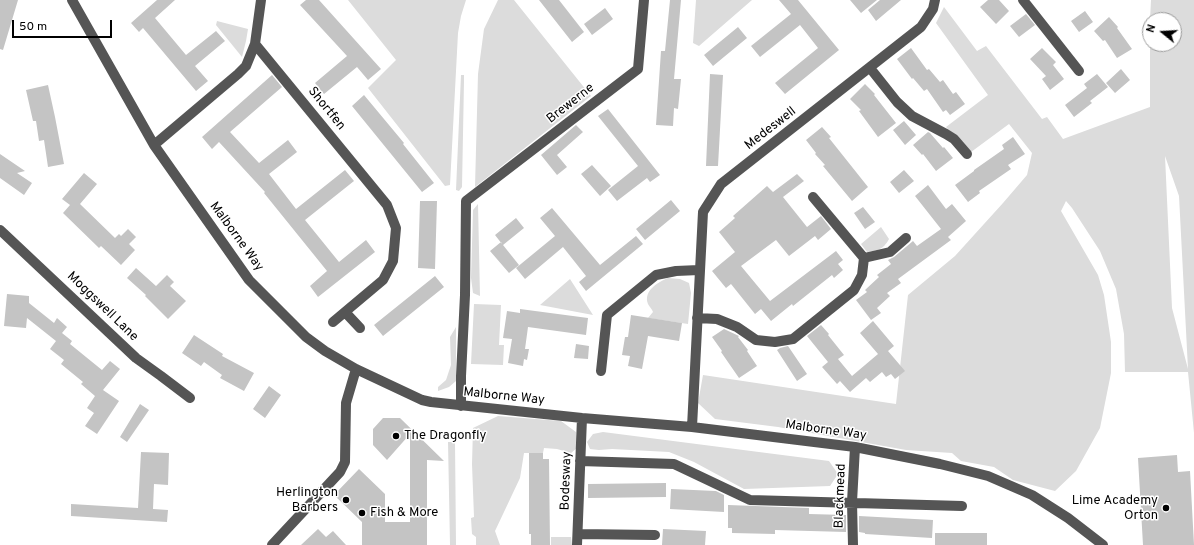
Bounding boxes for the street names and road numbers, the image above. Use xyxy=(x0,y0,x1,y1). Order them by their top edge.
street label: Brewerne xyxy=(544,81,598,127)
street label: Shortfen xyxy=(304,84,348,134)
street label: Medeswell xyxy=(742,104,800,154)
street label: Malborne Way xyxy=(206,199,266,275)
street label: Moggswell Lane xyxy=(63,269,141,345)
street label: Malborne Way xyxy=(462,385,546,409)
street label: Malborne Way xyxy=(784,418,868,444)
street label: Bodesway xyxy=(558,451,576,511)
street label: Blackmead xyxy=(832,463,850,529)

